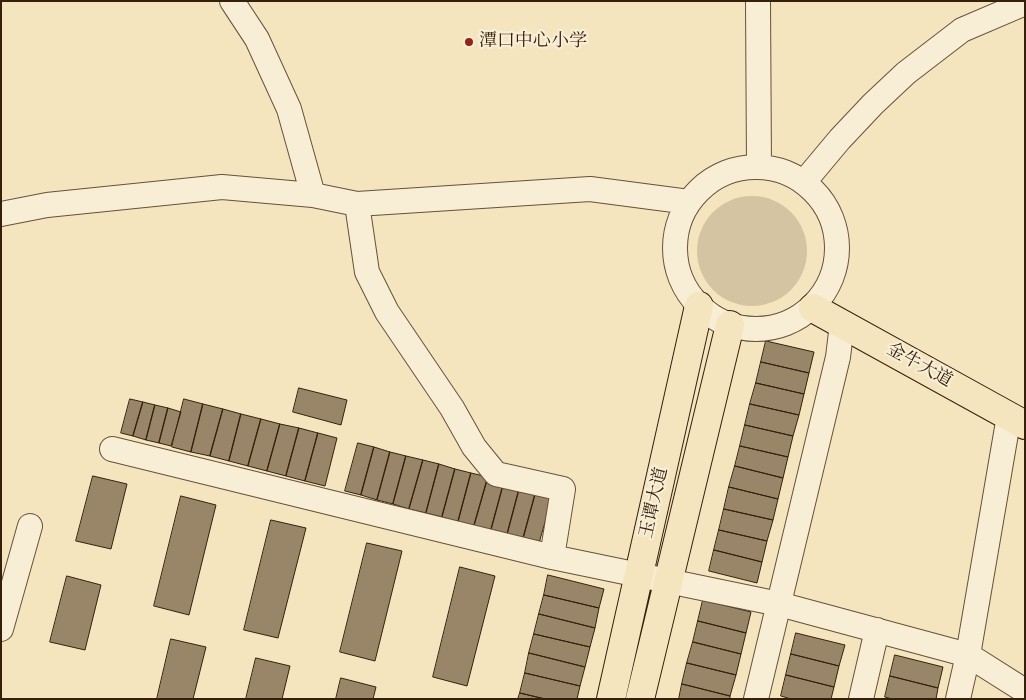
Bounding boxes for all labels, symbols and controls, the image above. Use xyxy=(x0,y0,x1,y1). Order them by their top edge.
place label: 潭口中心小学 xyxy=(479,31,587,53)
marker: 潭口中心小学 xyxy=(463,36,475,48)
street label: 金牛大道 xyxy=(882,339,956,393)
street label: 玉谭大道 xyxy=(636,465,674,541)

